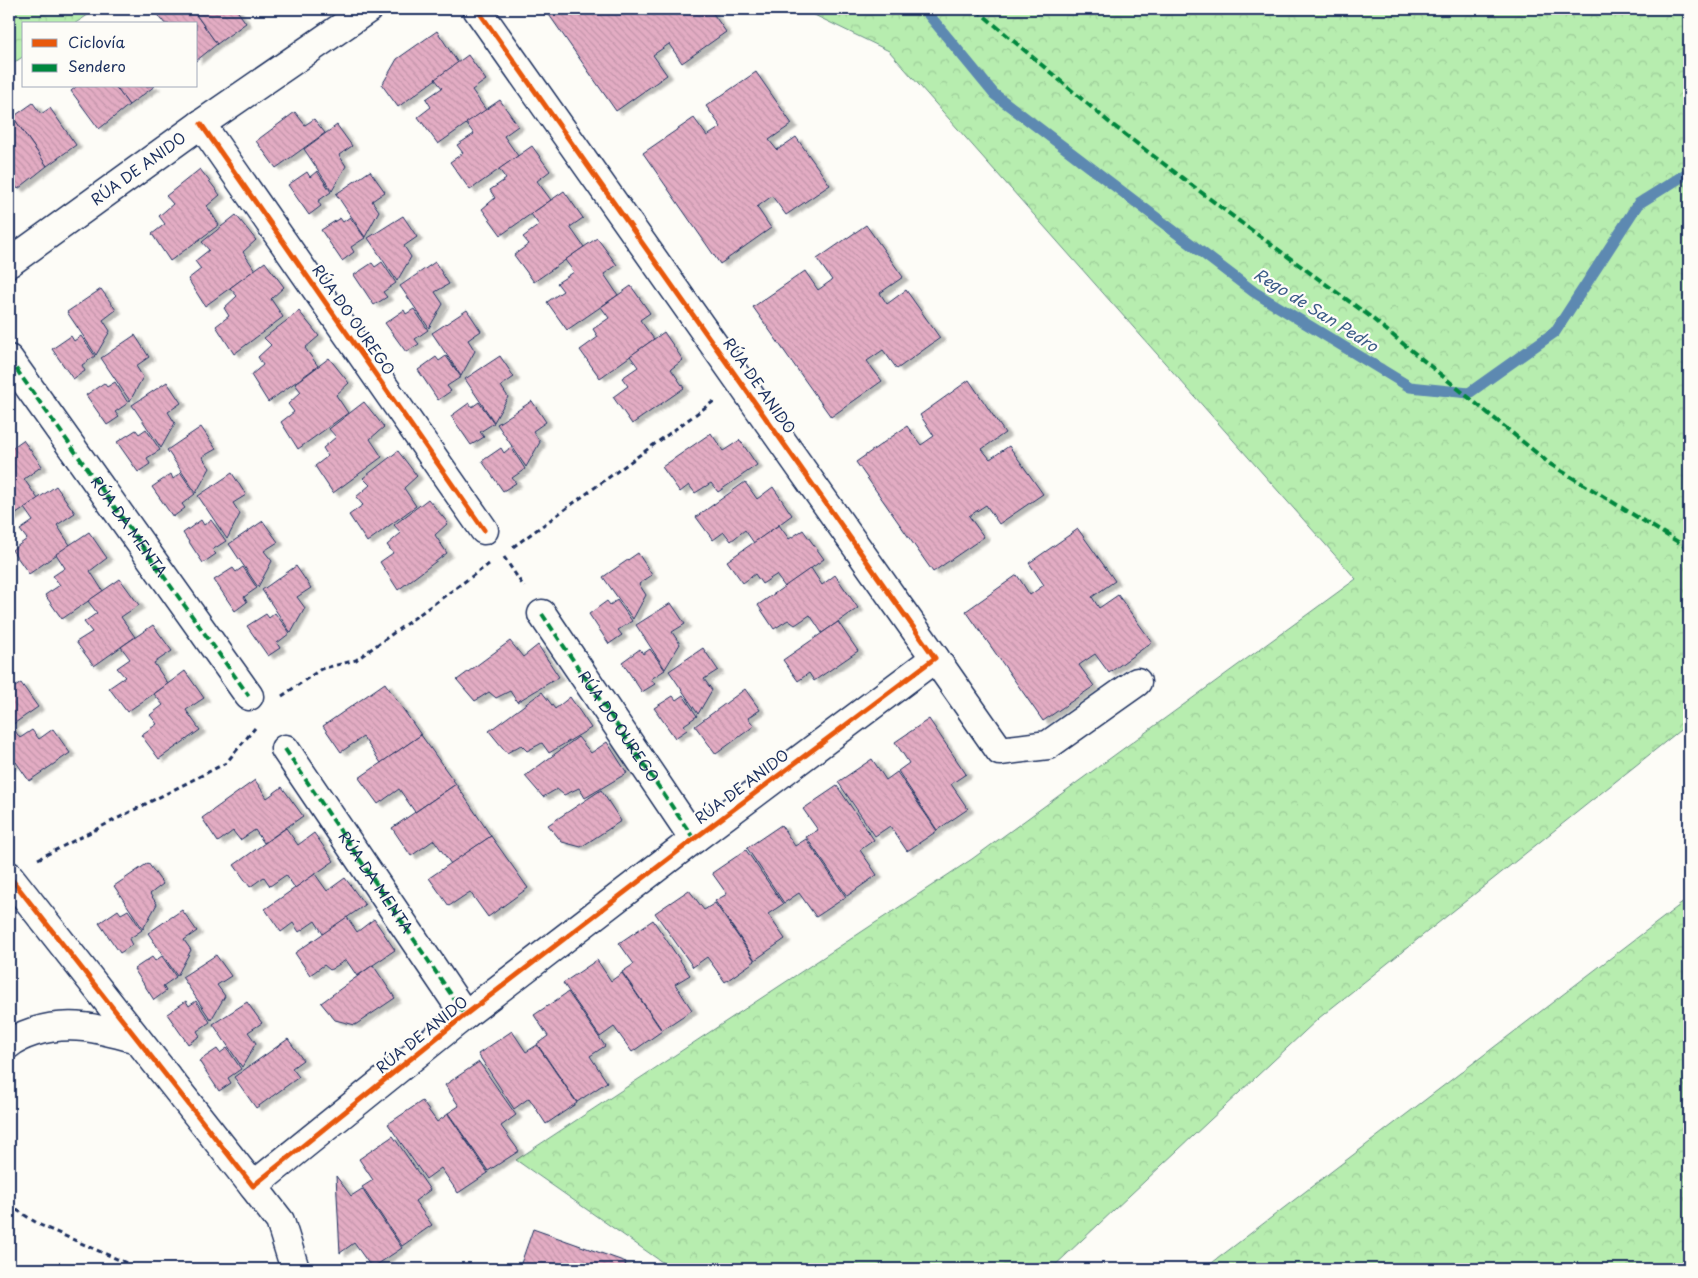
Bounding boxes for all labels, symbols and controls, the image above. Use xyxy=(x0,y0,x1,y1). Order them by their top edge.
legend xyxy=(22,22,198,88)
text: Ciclovía xyxy=(68,30,126,53)
text: Sendero xyxy=(68,54,126,77)
street label: RÚA DE ANIDO xyxy=(85,126,190,210)
street label: RÚA DO OUREGO xyxy=(307,259,401,379)
water label: Rego de San Pedro xyxy=(1250,261,1384,358)
street label: RÚA DE ANIDO xyxy=(719,332,802,438)
street label: RÚA DA MENTA xyxy=(86,471,174,581)
street label: RÚA DO OUREGO xyxy=(573,665,665,786)
street label: RÚA DE ANIDO xyxy=(689,743,793,829)
street label: RÚA DA MENTA xyxy=(334,826,419,937)
street label: RÚA DE ANIDO xyxy=(370,989,472,1078)

